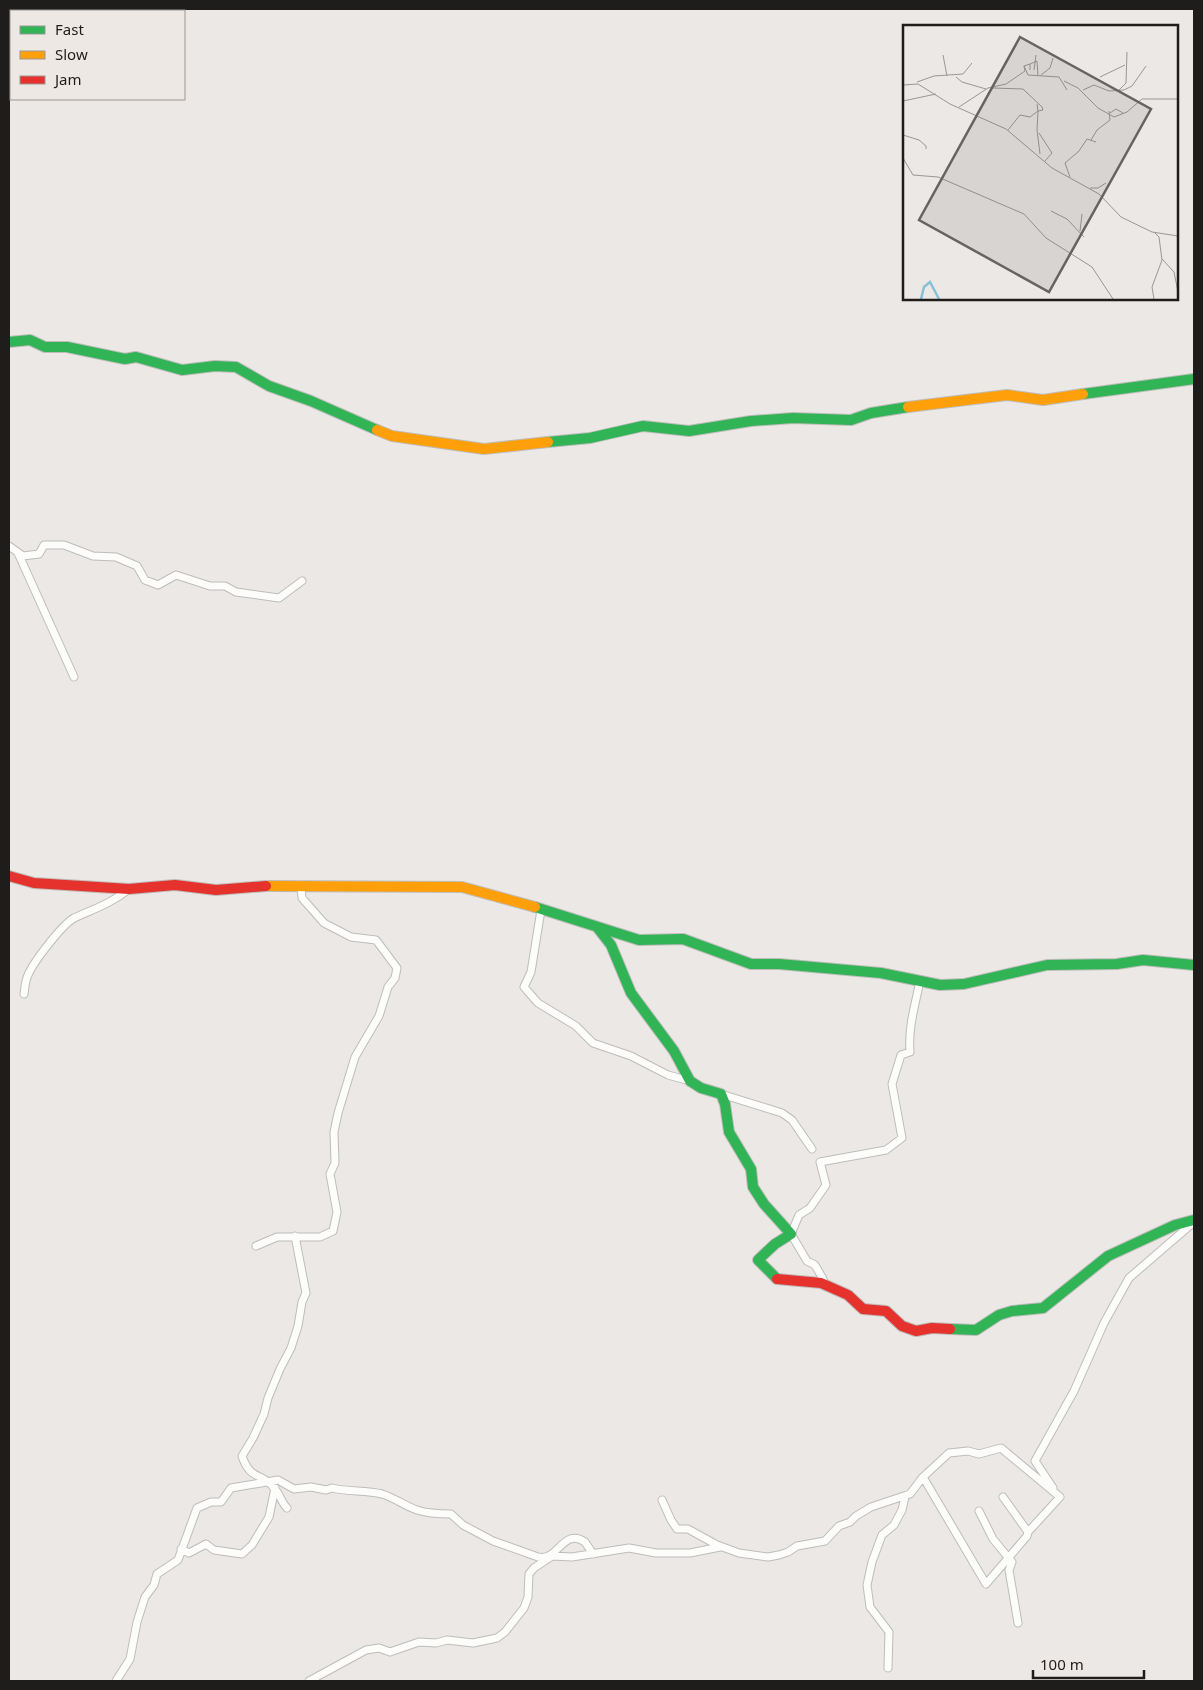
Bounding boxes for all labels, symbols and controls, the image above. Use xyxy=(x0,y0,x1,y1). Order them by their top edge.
legend xyxy=(10,10,185,100)
text: Fast xyxy=(55,19,84,39)
inset map xyxy=(903,25,1178,300)
text: Slow xyxy=(55,44,88,64)
text: Jam xyxy=(53,69,82,89)
scale bar xyxy=(1033,1648,1144,1680)
text: 100 m xyxy=(1040,1654,1084,1674)

